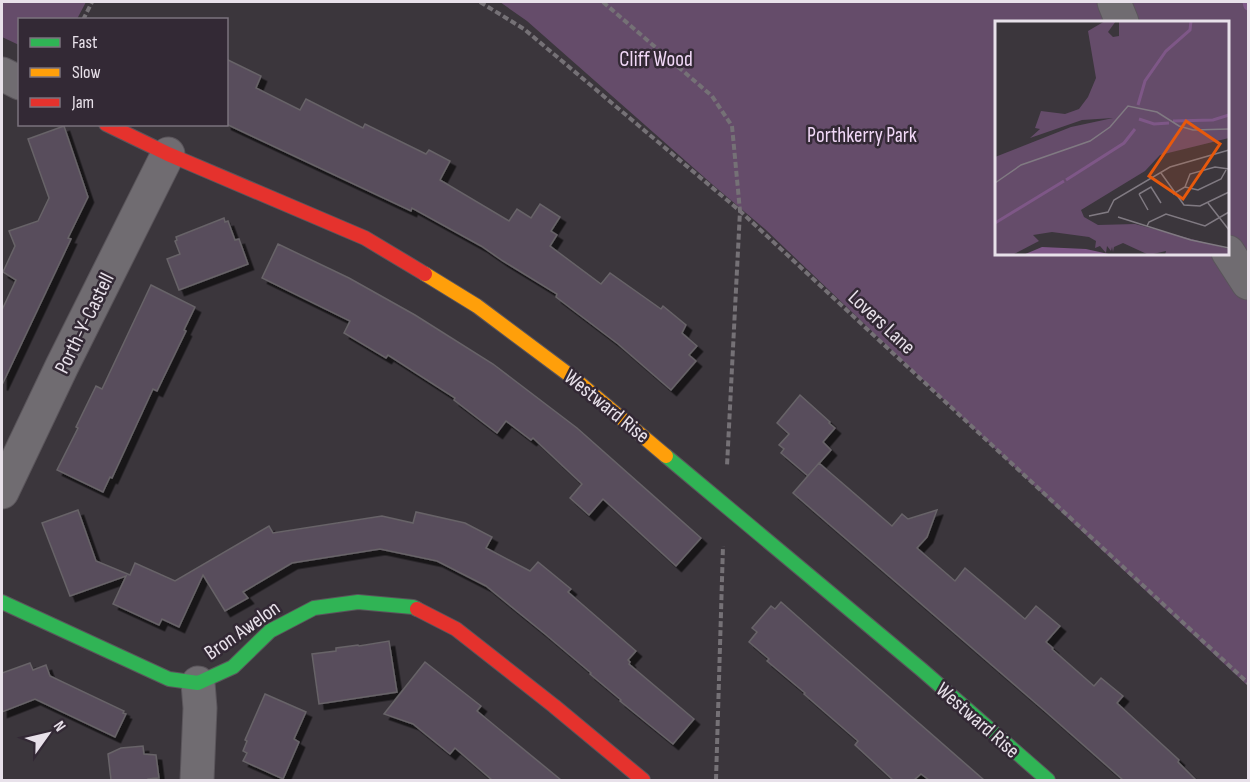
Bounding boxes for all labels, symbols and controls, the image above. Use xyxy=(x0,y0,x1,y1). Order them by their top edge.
legend xyxy=(18,18,228,126)
inset map xyxy=(995,21,1229,255)
text: Fast xyxy=(72,32,98,53)
park label: Cliff Wood xyxy=(619,47,693,72)
text: Slow xyxy=(72,62,101,83)
text: Jam xyxy=(71,92,94,113)
park label: Porthkerry Park xyxy=(807,123,917,148)
street label: Porth-Y-Castell xyxy=(49,269,120,378)
street label: Lovers Lane xyxy=(843,285,920,360)
street label: Westward Rise xyxy=(559,364,654,448)
street label: Bron Awelon xyxy=(200,595,285,665)
street label: Westward Rise xyxy=(931,677,1025,764)
north arrow xyxy=(18,704,78,764)
text: N xyxy=(49,718,69,735)

